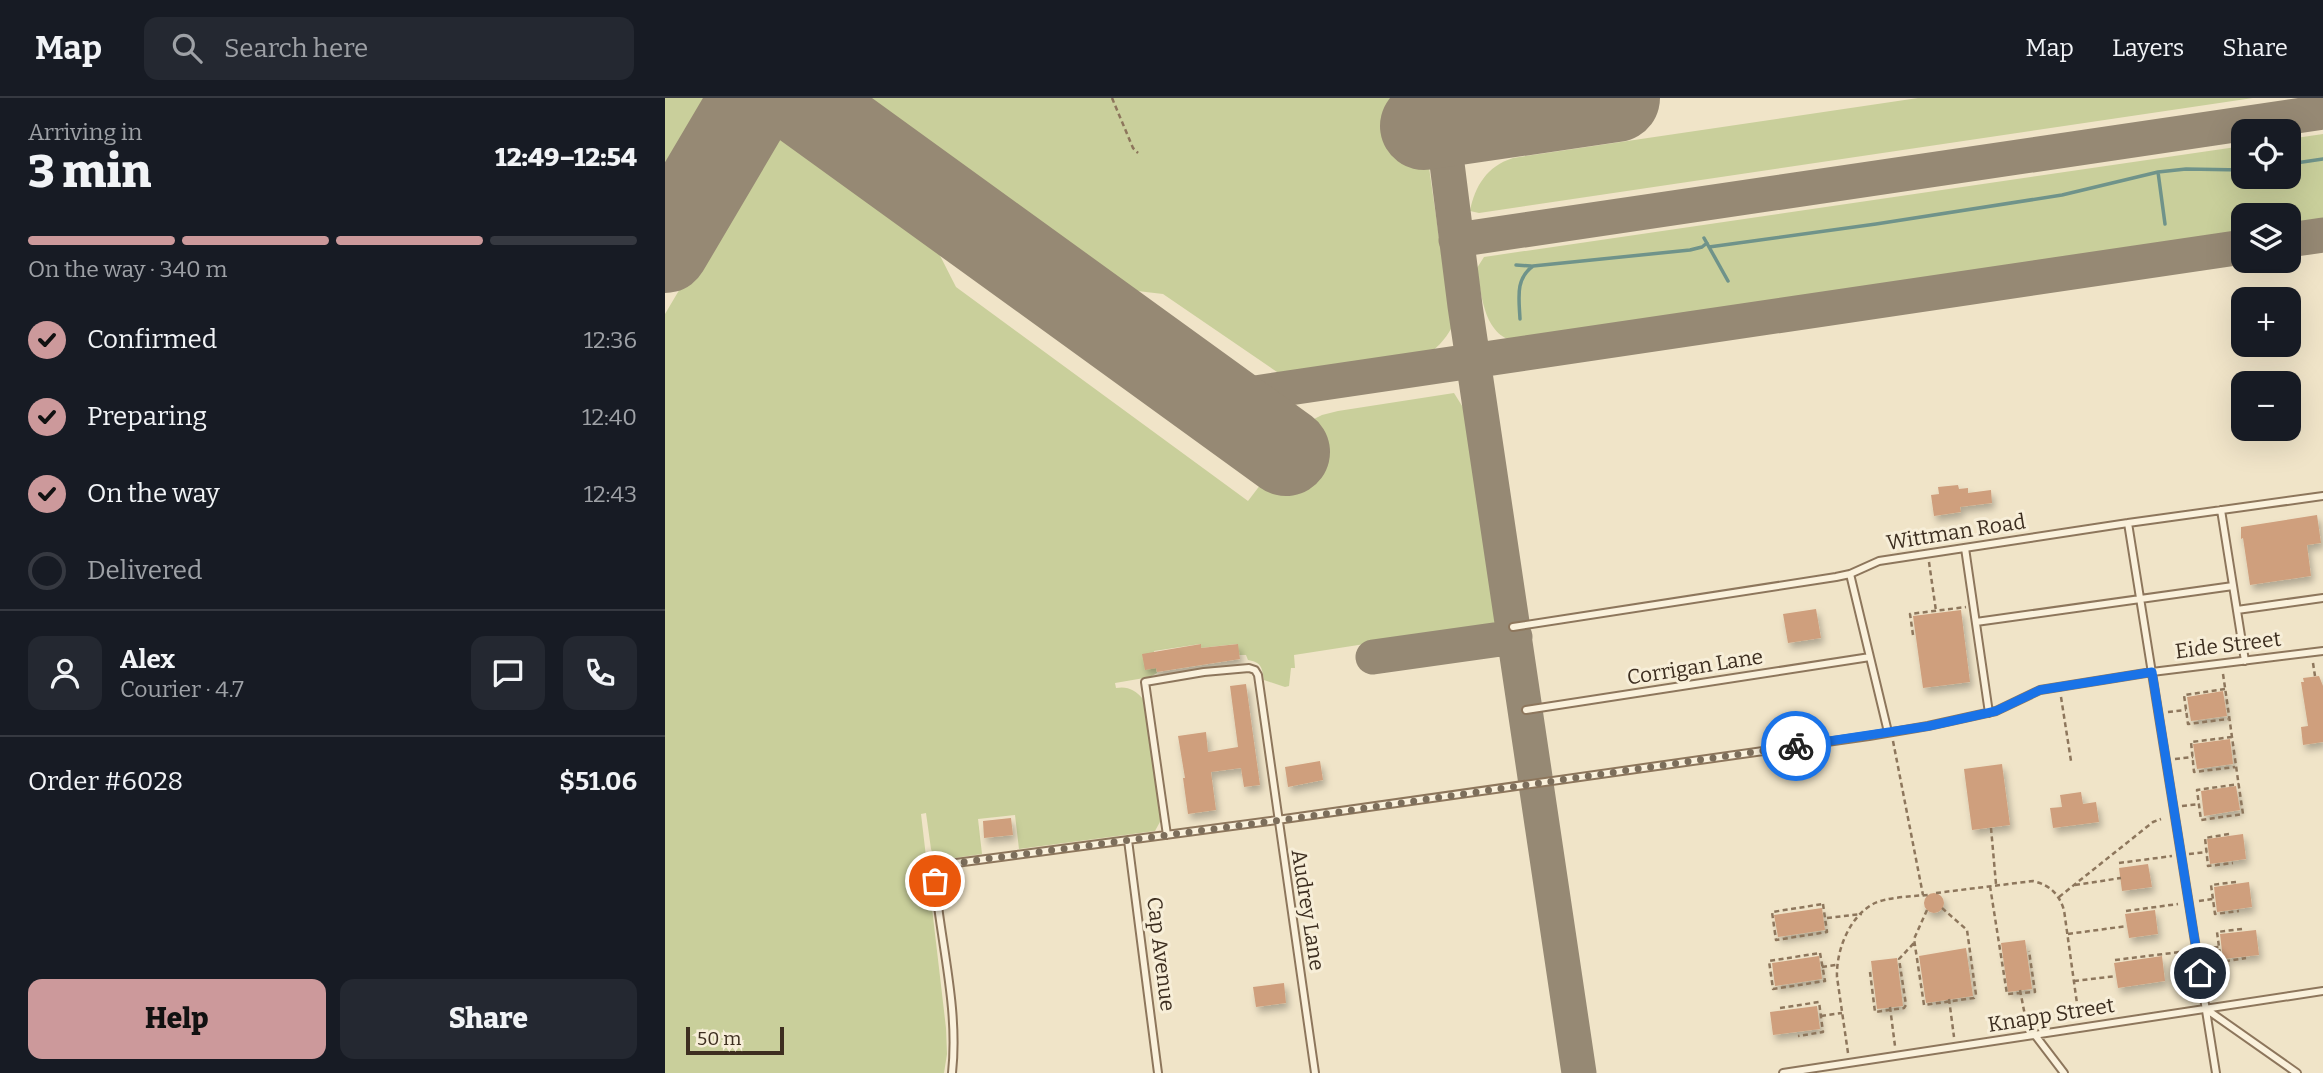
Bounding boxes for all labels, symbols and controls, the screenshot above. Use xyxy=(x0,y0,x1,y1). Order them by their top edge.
search box xyxy=(144,17,634,80)
text: Map xyxy=(35,28,102,68)
icon: search xyxy=(168,29,206,67)
text: Search here xyxy=(224,33,368,64)
text: Map xyxy=(2026,34,2074,62)
text: Layers xyxy=(2112,34,2184,62)
text: Share xyxy=(2222,34,2288,62)
text: Arriving in xyxy=(28,118,142,146)
map controls xyxy=(2231,119,2301,441)
button: locate xyxy=(2231,119,2301,189)
text: 12:49–12:54 xyxy=(495,142,637,173)
text: 3 min xyxy=(28,144,151,199)
button: layers xyxy=(2231,203,2301,273)
text: On the way · 340 m xyxy=(28,255,227,283)
button: + xyxy=(2231,287,2301,357)
icon: check xyxy=(28,321,66,359)
text: Confirmed xyxy=(87,324,217,355)
text: 12:36 xyxy=(584,326,637,354)
button: − xyxy=(2231,371,2301,441)
icon: check xyxy=(28,398,66,436)
text: Preparing xyxy=(87,401,207,432)
text: 12:40 xyxy=(582,403,637,431)
icon: check xyxy=(28,475,66,513)
text: On the way xyxy=(87,478,220,509)
text: 12:43 xyxy=(584,480,637,508)
street label: Wittman Road xyxy=(1885,508,2027,556)
text: Delivered xyxy=(87,555,202,586)
street label: Eide Street xyxy=(2174,626,2283,664)
button: person xyxy=(28,636,102,710)
button: chat xyxy=(471,636,545,710)
button: phone xyxy=(563,636,637,710)
street label: Corrigan Lane xyxy=(1625,643,1765,691)
text: Alex xyxy=(120,644,175,675)
text: Courier · 4.7 xyxy=(120,675,244,703)
courier xyxy=(1761,711,1831,781)
icon: bike xyxy=(1777,727,1815,765)
text: Order #6028 xyxy=(28,766,183,797)
text: $51.06 xyxy=(559,766,637,797)
street label: Audrey Lane xyxy=(1286,847,1330,973)
pin xyxy=(905,851,965,911)
icon: bag xyxy=(916,862,954,900)
street label: Cap Avenue xyxy=(1141,895,1181,1013)
pin xyxy=(2170,943,2230,1003)
icon: home xyxy=(2181,954,2219,992)
button: Help xyxy=(28,979,326,1059)
button: Share xyxy=(340,979,637,1059)
street label: Knapp Street xyxy=(1986,992,2117,1038)
scale bar xyxy=(686,1024,784,1056)
text: 50 m xyxy=(697,1027,741,1050)

